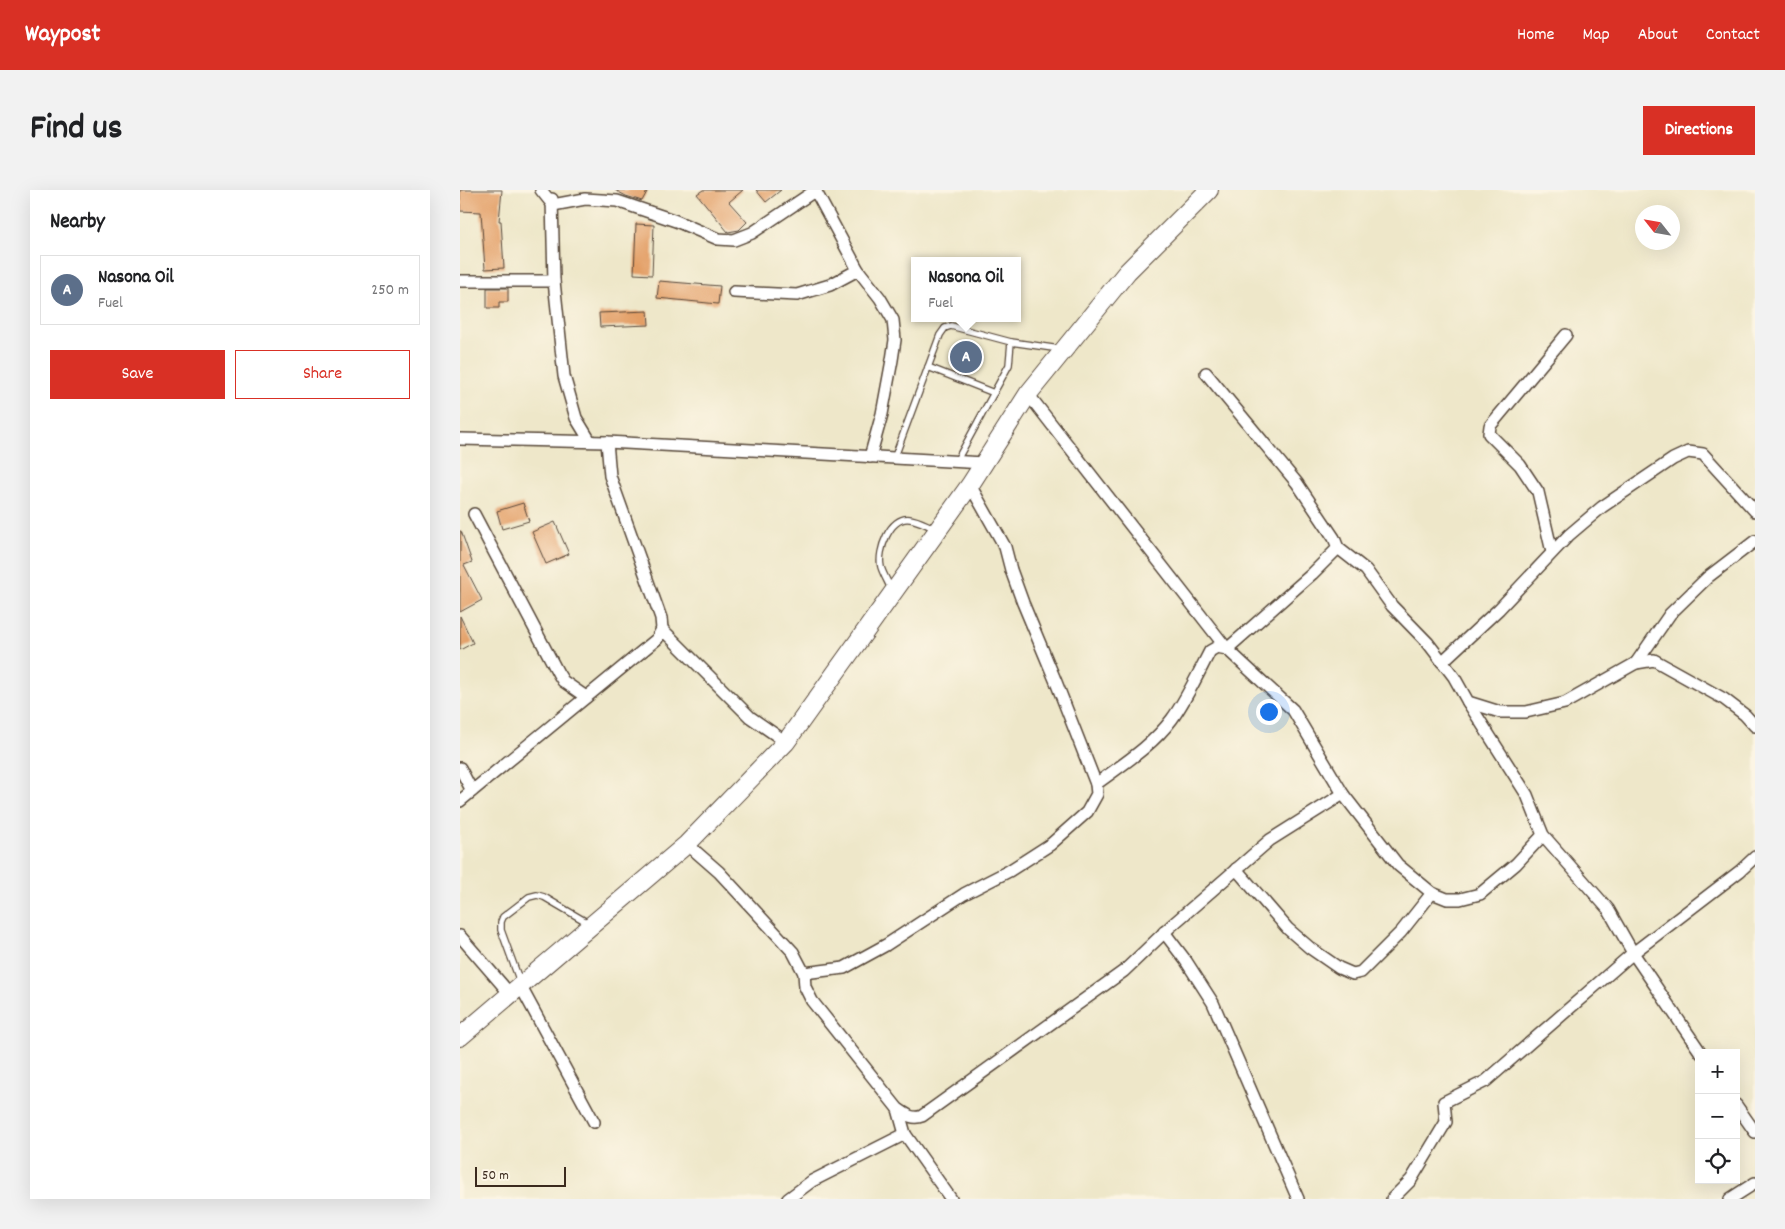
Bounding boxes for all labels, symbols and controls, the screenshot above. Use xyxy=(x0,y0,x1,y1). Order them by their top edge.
text: Waypost xyxy=(25,18,100,52)
text: Home xyxy=(1517,23,1554,48)
text: Map xyxy=(1582,23,1610,48)
text: About xyxy=(1638,23,1678,48)
text: Contact xyxy=(1706,23,1760,48)
text: Find us xyxy=(30,105,122,155)
button: Directions xyxy=(1643,106,1755,155)
north arrow xyxy=(1635,205,1680,250)
text: Nearby xyxy=(50,208,105,238)
popup xyxy=(911,257,1021,322)
text: Nasona Oil xyxy=(98,265,174,292)
text: Nasona Oil xyxy=(928,265,1004,292)
text: A xyxy=(63,279,71,302)
text: 250 m xyxy=(371,279,409,302)
text: Fuel xyxy=(98,292,123,315)
text: Fuel xyxy=(928,292,953,315)
pin: A xyxy=(950,338,982,376)
button: Save xyxy=(50,350,225,399)
button: Share xyxy=(235,350,410,399)
your location xyxy=(1256,699,1282,725)
map controls xyxy=(1695,1049,1740,1184)
button: + xyxy=(1695,1049,1740,1094)
button: − xyxy=(1695,1094,1740,1139)
button: locate xyxy=(1695,1139,1740,1184)
scale bar xyxy=(475,1164,566,1187)
text: 50 m xyxy=(482,1166,509,1186)

